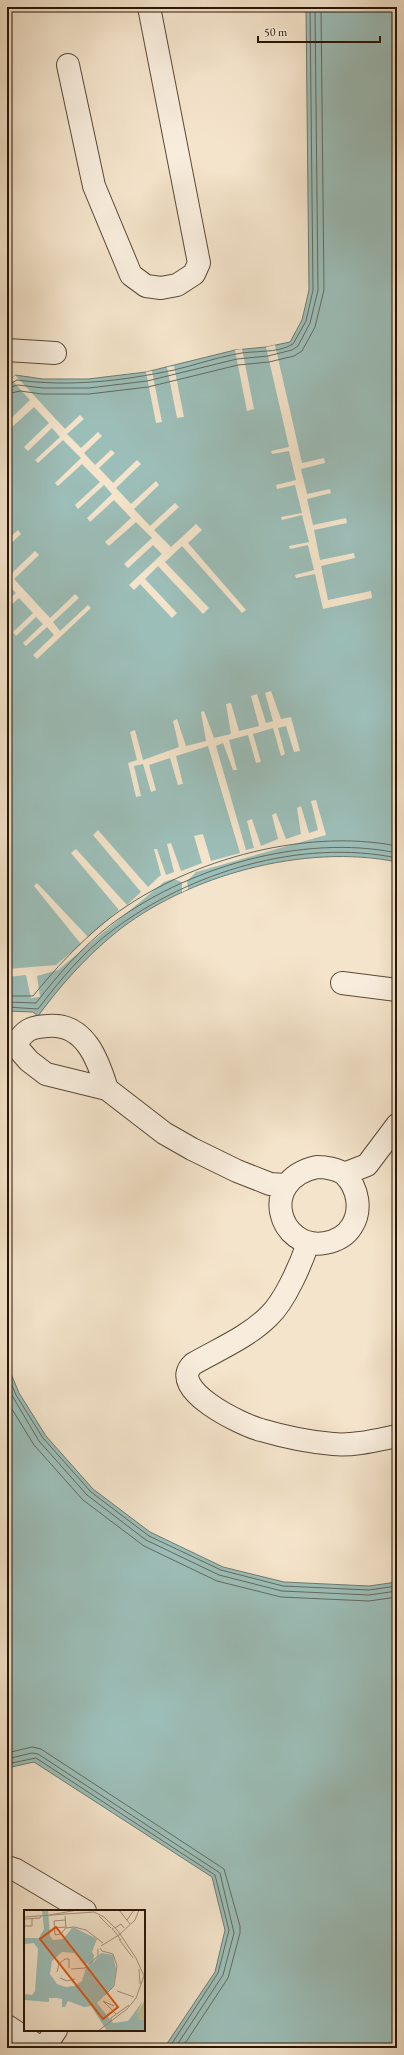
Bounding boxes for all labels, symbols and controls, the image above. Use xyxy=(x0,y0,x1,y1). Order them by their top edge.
scale bar xyxy=(258,18,380,44)
text: 50 m xyxy=(264,24,288,40)
inset map xyxy=(24,1910,145,2031)

